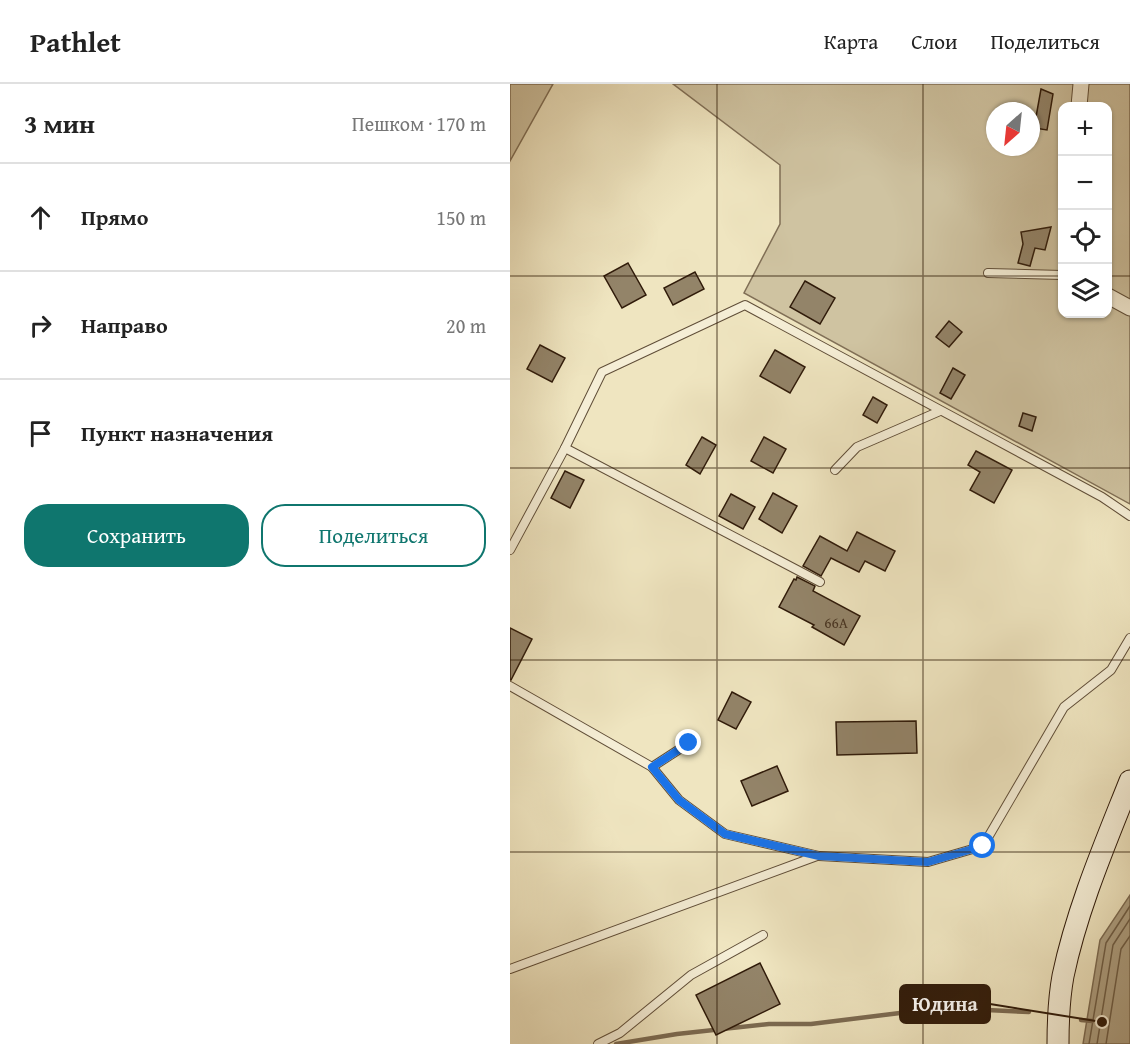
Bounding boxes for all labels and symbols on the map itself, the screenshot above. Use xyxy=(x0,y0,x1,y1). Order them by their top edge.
north arrow xyxy=(986,102,1040,156)
house number: 66А xyxy=(824,612,848,633)
route end xyxy=(675,729,701,755)
route start xyxy=(969,832,995,858)
callout: Юдина xyxy=(900,985,990,1023)
text: Юдина xyxy=(912,989,979,1018)

